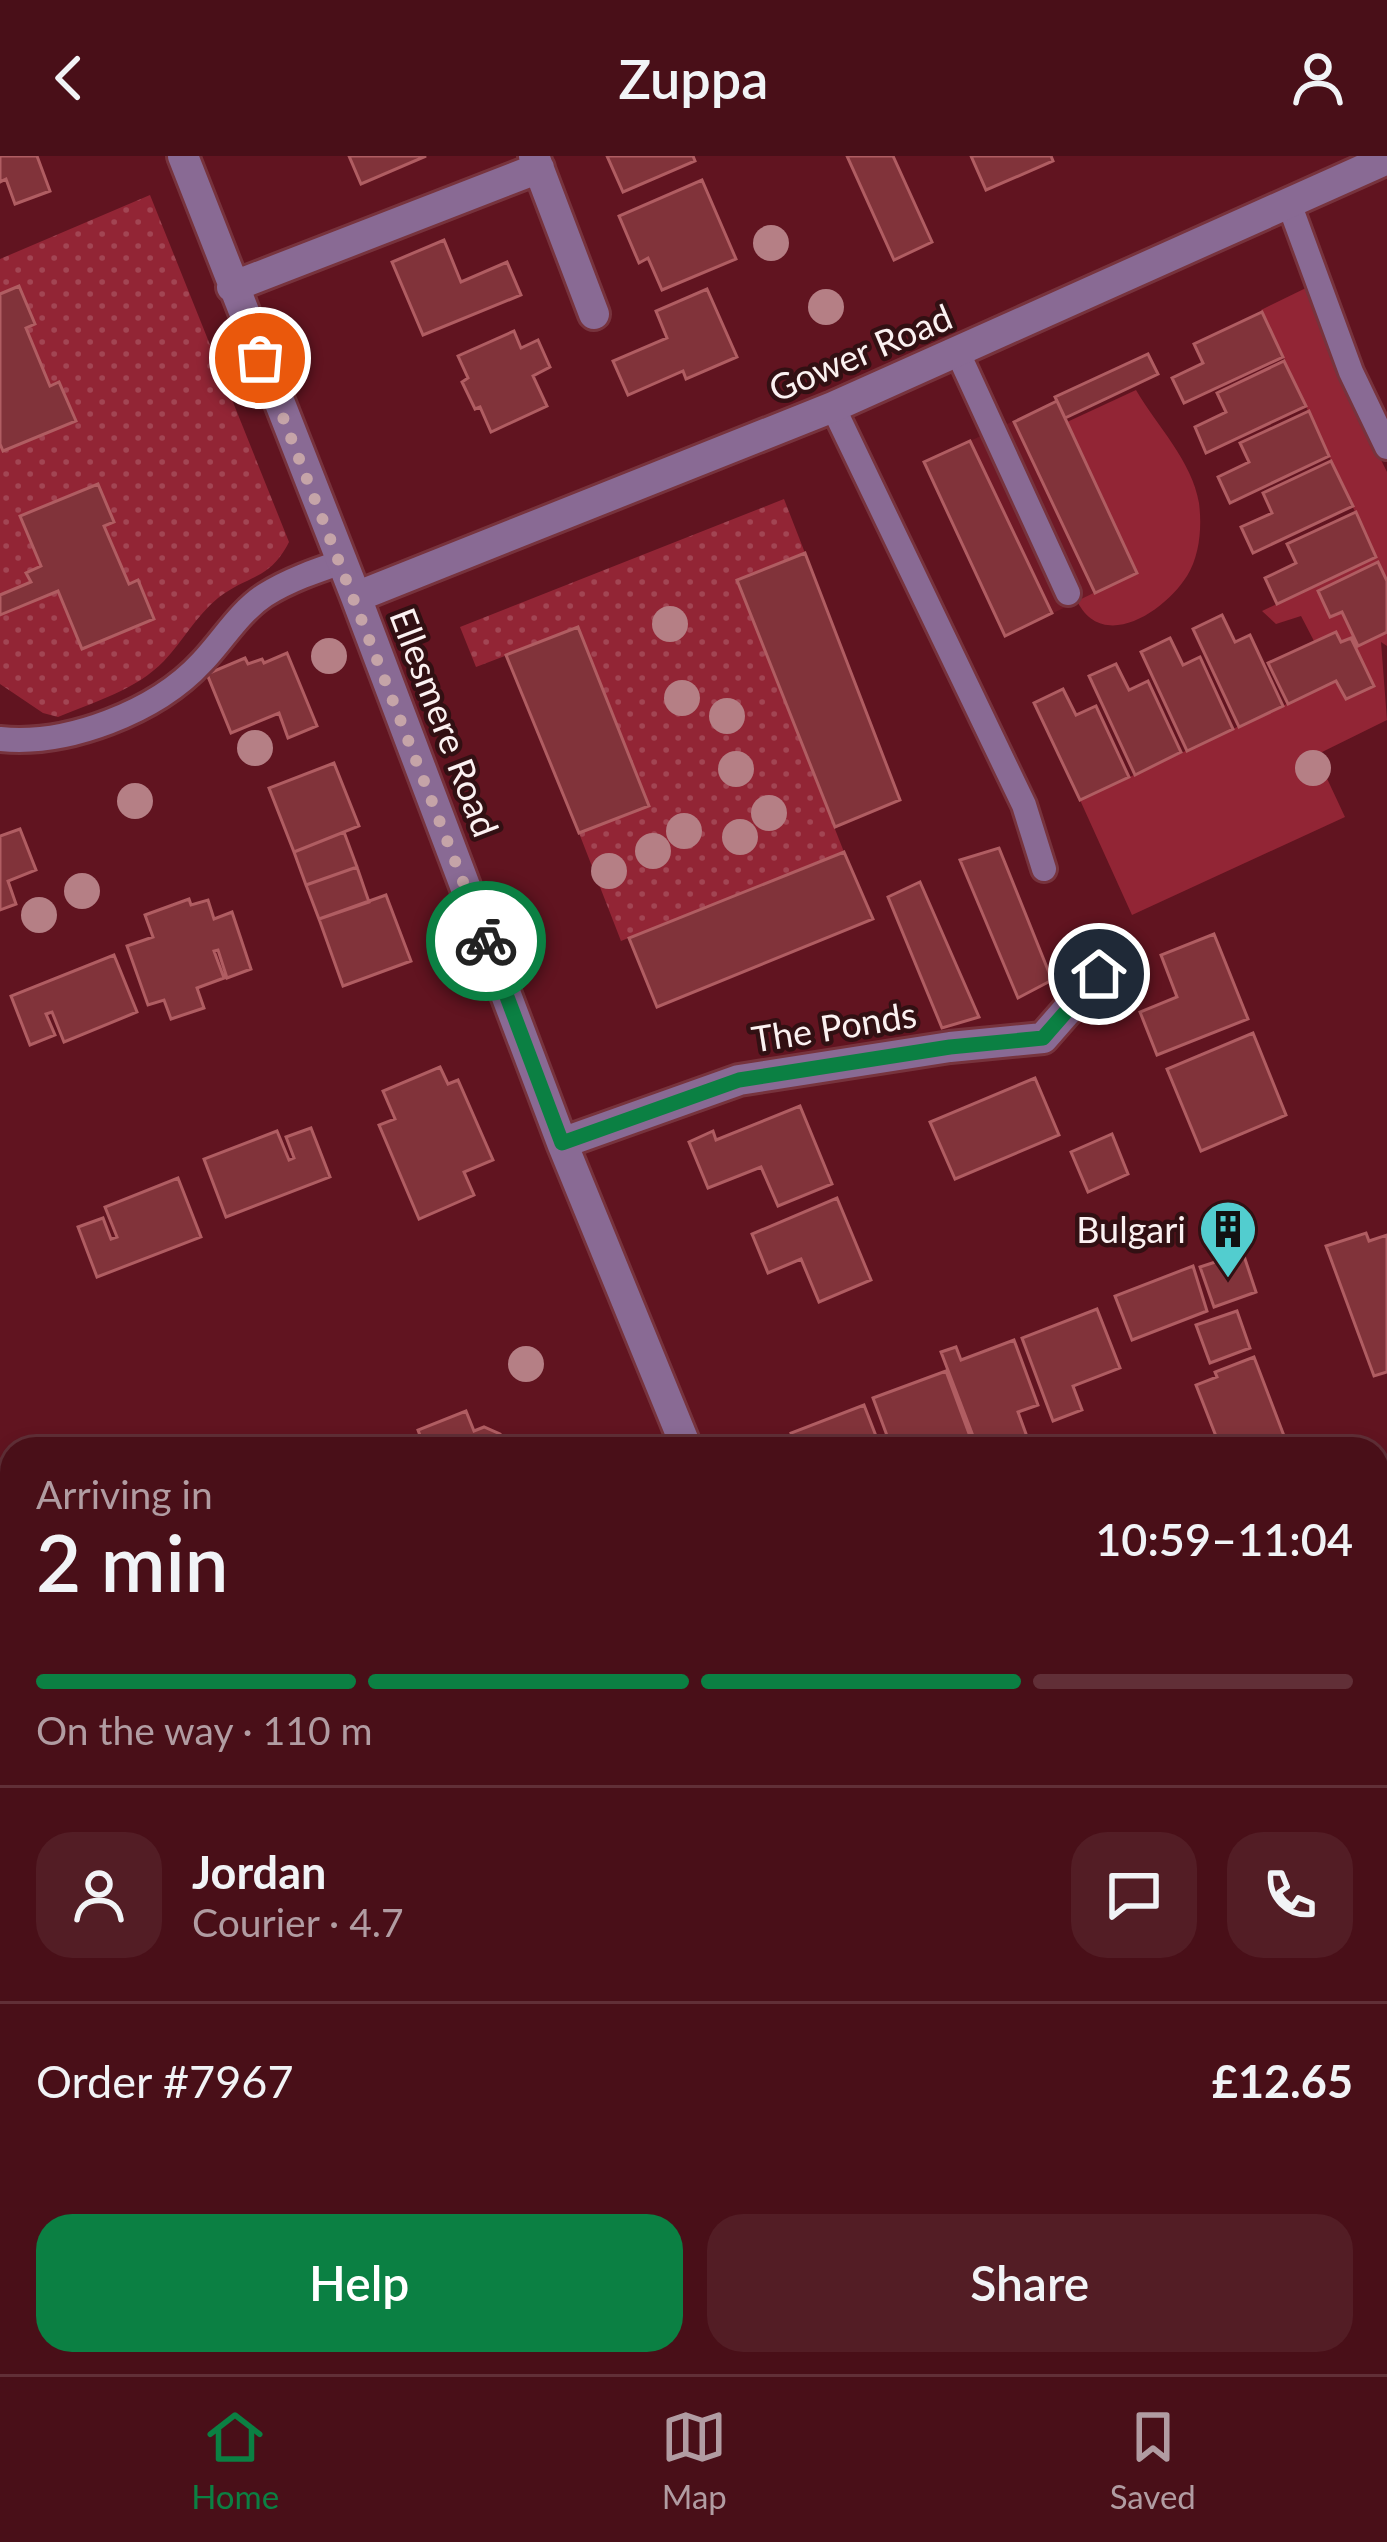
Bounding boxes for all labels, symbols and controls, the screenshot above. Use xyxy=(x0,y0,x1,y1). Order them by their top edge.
icon: back xyxy=(36,45,102,111)
icon: person xyxy=(1285,45,1351,111)
text: Zuppa xyxy=(619,46,768,111)
street label: Gower Road xyxy=(762,294,958,410)
pin xyxy=(209,307,311,409)
icon: bag xyxy=(227,325,293,391)
street label: Ellesmere Road xyxy=(381,601,509,843)
courier xyxy=(426,881,546,1001)
icon: bike xyxy=(453,908,519,974)
pin xyxy=(1048,923,1150,1025)
icon: home xyxy=(1066,941,1132,1007)
street label: The Ponds xyxy=(748,991,920,1061)
building icon: Bulgari xyxy=(1197,1198,1259,1280)
place label: Bulgari xyxy=(1076,1207,1186,1251)
text: Arriving in xyxy=(36,1471,213,1517)
text: 10:59–11:04 xyxy=(1095,1512,1353,1566)
text: 2 min xyxy=(36,1515,229,1609)
text: On the way · 110 m xyxy=(36,1707,373,1753)
button: person xyxy=(36,1832,162,1958)
button: chat xyxy=(1071,1832,1197,1958)
button: phone xyxy=(1227,1832,1353,1958)
text: Jordan xyxy=(192,1845,326,1899)
text: Courier · 4.7 xyxy=(192,1899,404,1945)
text: Order #7967 xyxy=(36,2054,294,2108)
text: £12.65 xyxy=(1212,2054,1353,2108)
button: Help xyxy=(36,2214,683,2352)
button: Share xyxy=(707,2214,1353,2352)
tab: Home xyxy=(191,2404,279,2516)
tab: Map xyxy=(661,2404,727,2516)
tab: Saved xyxy=(1110,2404,1196,2516)

